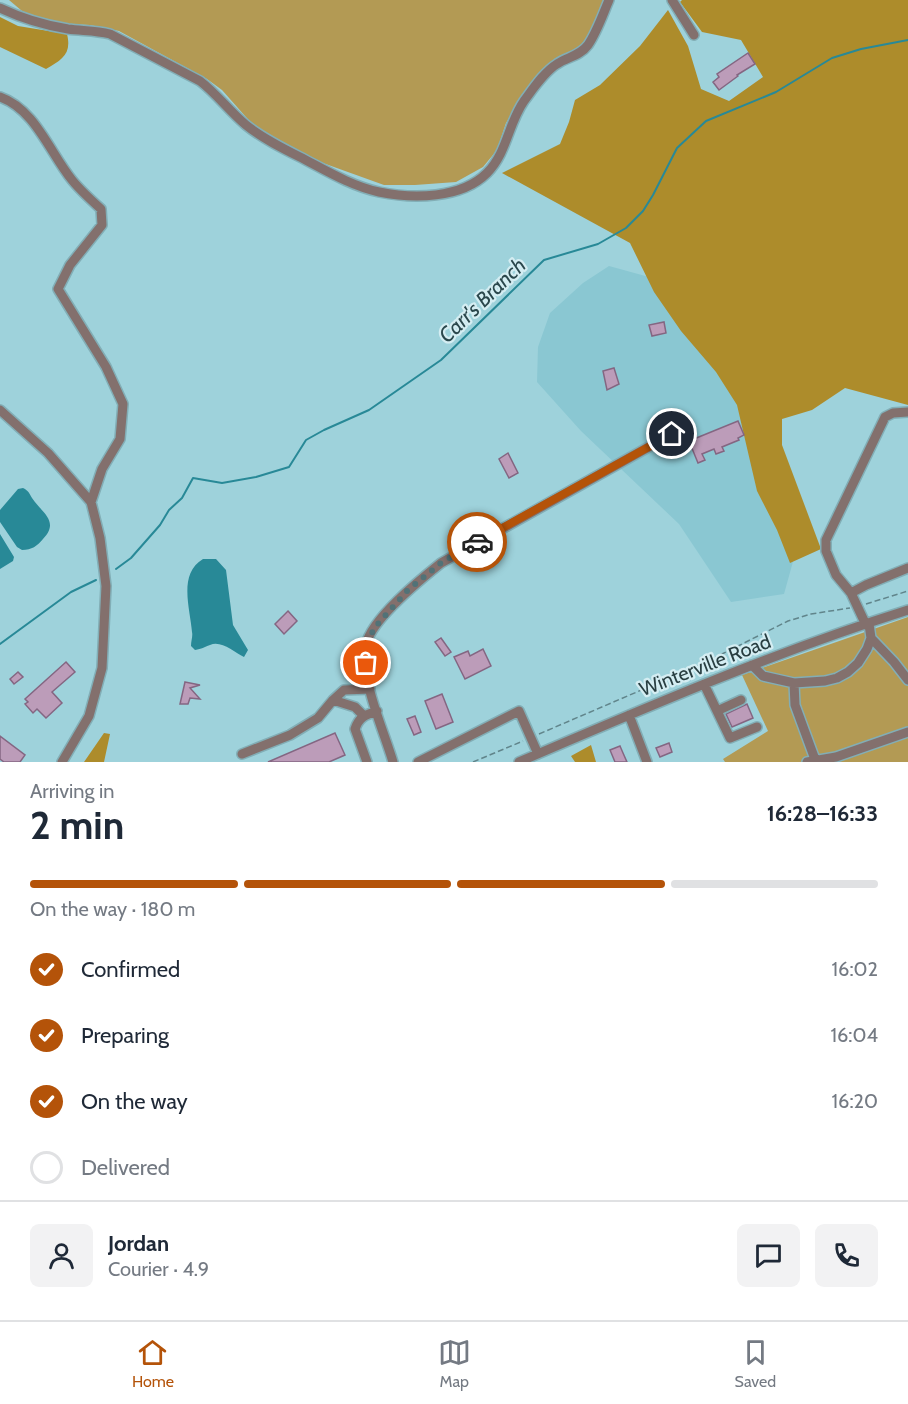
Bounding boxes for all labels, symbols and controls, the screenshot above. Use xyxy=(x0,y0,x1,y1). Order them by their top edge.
water label: Carr's Branch xyxy=(433,253,531,347)
pin xyxy=(646,408,697,459)
icon: home xyxy=(655,417,688,450)
courier xyxy=(447,512,507,572)
icon: car xyxy=(461,526,494,559)
street label: Winterville Road xyxy=(636,629,774,701)
pin xyxy=(340,637,391,688)
icon: bag xyxy=(349,646,382,679)
text: Arriving in xyxy=(30,779,114,803)
text: 16:28–16:33 xyxy=(767,800,878,827)
text: 2 min xyxy=(30,801,124,849)
text: On the way · 180 m xyxy=(30,897,195,921)
icon: check xyxy=(30,953,63,986)
text: Confirmed xyxy=(81,956,180,983)
text: 16:02 xyxy=(832,957,878,981)
icon: check xyxy=(30,1019,63,1052)
text: Preparing xyxy=(81,1022,169,1049)
text: 16:04 xyxy=(830,1023,878,1047)
icon: check xyxy=(30,1085,63,1118)
text: On the way xyxy=(81,1088,188,1115)
text: 16:20 xyxy=(832,1089,878,1113)
text: Delivered xyxy=(81,1154,170,1181)
button: person xyxy=(30,1224,93,1287)
button: chat xyxy=(737,1224,800,1287)
button: phone xyxy=(815,1224,878,1287)
text: Jordan xyxy=(108,1230,169,1257)
text: Courier · 4.9 xyxy=(108,1257,209,1281)
tab: Home xyxy=(132,1336,174,1391)
tab: Map xyxy=(438,1336,471,1391)
tab: Saved xyxy=(735,1336,776,1391)

